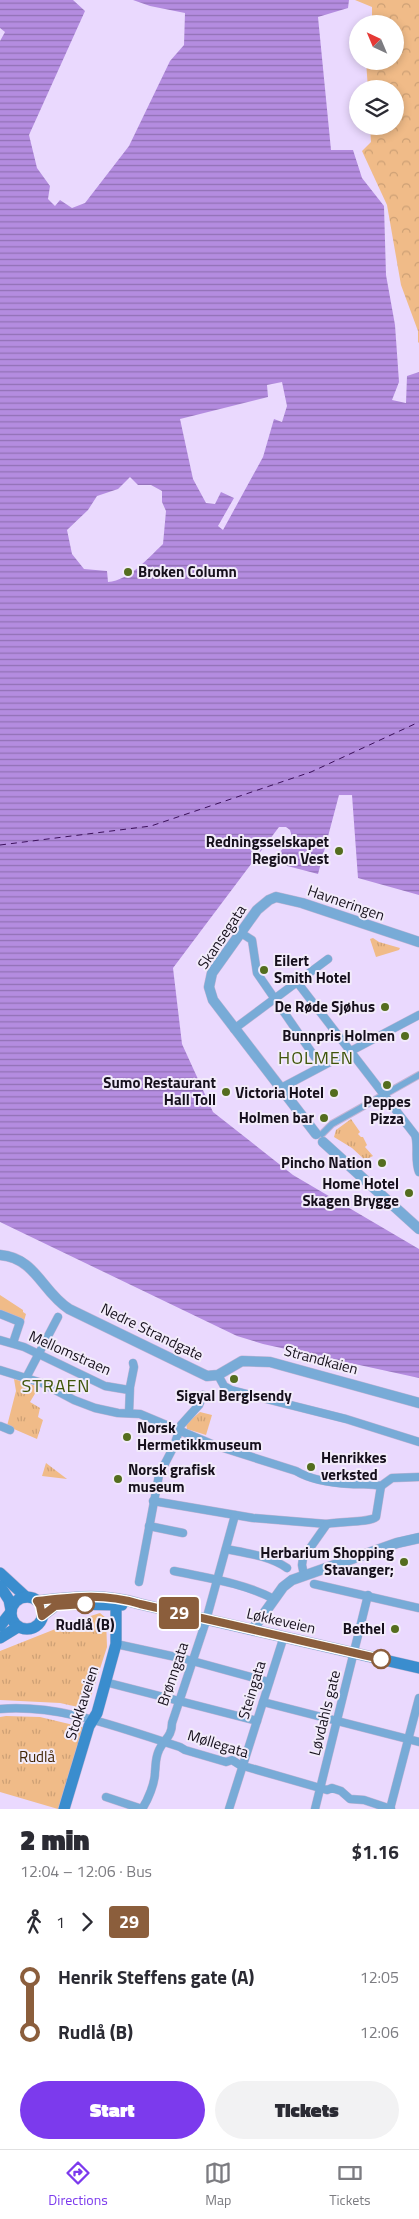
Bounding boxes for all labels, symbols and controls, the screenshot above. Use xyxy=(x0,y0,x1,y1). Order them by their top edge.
north arrow xyxy=(349,15,404,70)
map controls xyxy=(349,15,404,135)
button: layers xyxy=(349,80,404,135)
place label: Broken Column xyxy=(138,560,237,583)
marker: Broken Column xyxy=(122,566,134,578)
place label: Redningsselskapet Region Vest xyxy=(206,830,330,870)
marker: Redningsselskapet Region Vest xyxy=(333,845,345,857)
street label: Havneringen xyxy=(304,879,388,926)
street label: Skansegata xyxy=(192,899,252,974)
place label: Eilert Smith Hotel xyxy=(274,949,351,989)
marker: Eilert Smith Hotel xyxy=(258,964,270,976)
place label: De Røde Sjøhus xyxy=(274,995,375,1018)
marker: De Røde Sjøhus xyxy=(379,1001,391,1013)
place label: Bunnpris Holmen xyxy=(282,1024,395,1047)
marker: Bunnpris Holmen xyxy=(399,1030,411,1042)
district label: HOLMEN xyxy=(278,1044,354,1071)
place label: Sumo Restaurant Hall Toll xyxy=(103,1071,217,1111)
marker: Peppes Pizza xyxy=(381,1079,393,1091)
place label: Victoria Hotel xyxy=(235,1081,324,1104)
marker: Sumo Restaurant Hall Toll xyxy=(220,1086,232,1098)
marker: Victoria Hotel xyxy=(328,1087,340,1099)
place label: Peppes Pizza xyxy=(363,1090,411,1130)
place label: Holmen bar xyxy=(239,1106,314,1129)
marker: Holmen bar xyxy=(318,1112,330,1124)
place label: Pincho Nation xyxy=(281,1151,372,1174)
marker: Pincho Nation xyxy=(376,1157,388,1169)
place label: Home Hotel Skagen Brygge xyxy=(302,1172,399,1212)
marker: Home Hotel Skagen Brygge xyxy=(403,1187,415,1199)
street label: Nedre Strandgate xyxy=(97,1297,207,1366)
street label: Mellomstraen xyxy=(25,1324,115,1381)
street label: Strandkaien xyxy=(282,1339,361,1380)
district label: STRAEN xyxy=(21,1372,91,1399)
marker: Sigyal Berglsendy xyxy=(228,1373,240,1385)
place label: Sigyal Berglsendy xyxy=(176,1384,292,1407)
place label: Norsk Hermetikkmuseum xyxy=(137,1416,262,1456)
marker: Norsk Hermetikkmuseum xyxy=(121,1431,133,1443)
place label: Henrikkes verksted xyxy=(321,1446,387,1486)
place label: Norsk grafisk museum xyxy=(128,1458,216,1498)
marker: Henrikkes verksted xyxy=(305,1461,317,1473)
marker: Norsk grafisk museum xyxy=(112,1473,124,1485)
place label: Herbarium Shopping Stavanger; xyxy=(260,1541,394,1581)
marker: Herbarium Shopping Stavanger; xyxy=(398,1556,410,1568)
marker: Rudlå (B) xyxy=(75,1594,95,1614)
line badge: 29 xyxy=(156,1597,202,1629)
text: 29 xyxy=(169,1599,189,1626)
street label: Løkkeveien xyxy=(244,1601,318,1640)
place label: Rudlå (B) xyxy=(55,1613,115,1636)
place label: Bethel xyxy=(343,1617,385,1640)
marker: Bethel xyxy=(389,1623,401,1635)
street label: Brønngata xyxy=(151,1638,194,1709)
unlabelled marker xyxy=(371,1649,391,1669)
street label: Steingata xyxy=(232,1657,271,1722)
street label: Stokkaveien xyxy=(59,1663,104,1743)
street label: Løvdahls gate xyxy=(303,1668,346,1758)
street label: Møllegata xyxy=(185,1723,252,1764)
park label: Rudlå xyxy=(19,1745,56,1768)
text: 2 min xyxy=(20,1818,90,1861)
text: $1.16 xyxy=(352,1837,399,1866)
text: 12:04 – 12:06 · Bus xyxy=(20,1859,152,1883)
icon: walk xyxy=(20,1908,48,1936)
icon: forward xyxy=(73,1908,101,1936)
text: 29 xyxy=(119,1908,139,1935)
text: 1 xyxy=(56,1910,65,1934)
text: Henrik Steffens gate (A) xyxy=(58,1962,254,1991)
text: 12:05 xyxy=(360,1965,399,1989)
text: Rudlå (B) xyxy=(58,2017,133,2046)
text: 12:06 xyxy=(360,2020,399,2044)
button: Start xyxy=(20,2081,205,2139)
button: Tickets xyxy=(215,2081,399,2139)
tab: Directions xyxy=(48,2159,108,2210)
tab: Map xyxy=(204,2159,232,2210)
tab: Tickets xyxy=(329,2159,371,2210)

